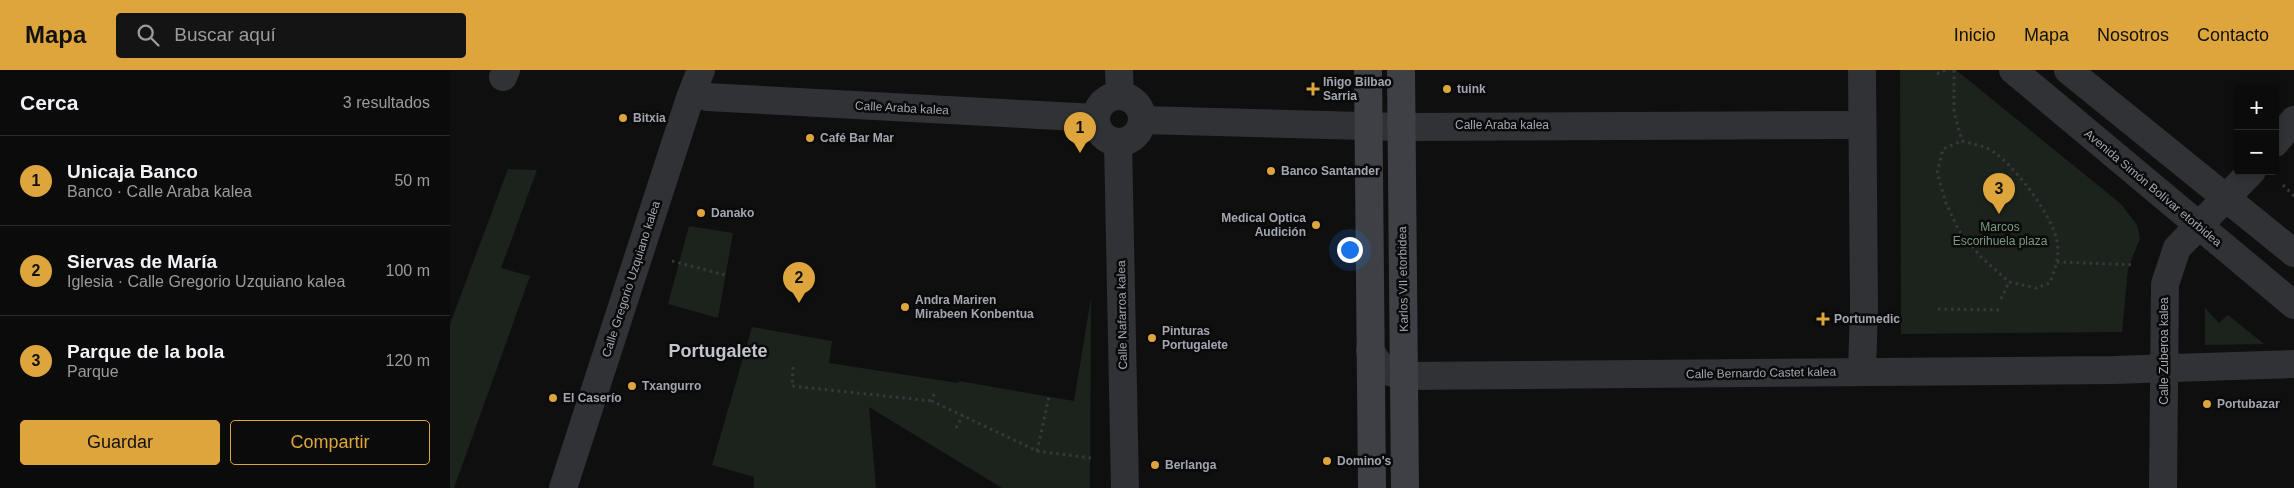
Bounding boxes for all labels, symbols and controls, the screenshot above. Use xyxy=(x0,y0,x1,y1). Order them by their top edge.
search box xyxy=(116,13,466,58)
text: Mapa xyxy=(25,21,86,48)
icon: search xyxy=(134,21,162,49)
text: Buscar aquí xyxy=(174,24,276,45)
text: Inicio xyxy=(1954,25,1996,45)
text: Mapa xyxy=(2024,25,2069,45)
text: Nosotros xyxy=(2097,25,2169,45)
text: Contacto xyxy=(2197,25,2269,45)
place label: Iñigo Bilbao Sarria xyxy=(1323,75,1392,103)
place label: tuink xyxy=(1457,82,1486,96)
marker: Iñigo Bilbao Sarria xyxy=(1307,83,1319,95)
marker: tuink xyxy=(1441,83,1453,95)
map controls xyxy=(2234,85,2279,175)
button: + xyxy=(2234,85,2279,130)
text: Cerca xyxy=(20,91,78,114)
text: 3 resultados xyxy=(343,94,430,111)
street label: Calle Araba kalea xyxy=(855,99,950,117)
place label: Bitxia xyxy=(633,111,666,125)
marker: Bitxia xyxy=(617,112,629,124)
pin: 1 xyxy=(1064,112,1096,153)
street label: Calle Araba kalea xyxy=(1455,118,1549,132)
street label: Avenida Simón Bolívar etorbidea xyxy=(2082,127,2225,250)
button: − xyxy=(2234,130,2279,175)
place label: Café Bar Mar xyxy=(820,131,894,145)
marker: Café Bar Mar xyxy=(804,132,816,144)
text: Unicaja Banco xyxy=(67,161,198,182)
place label: Banco Santander xyxy=(1281,164,1380,178)
marker: Banco Santander xyxy=(1265,165,1277,177)
text: 1 xyxy=(32,172,40,189)
text: 50 m xyxy=(394,172,430,189)
pin: 3 xyxy=(1983,173,2015,214)
text: Banco · Calle Araba kalea xyxy=(67,183,252,200)
street label: Calle Gregorio Uzquiano kalea xyxy=(599,199,663,359)
place label: Danako xyxy=(711,206,754,220)
marker: Danako xyxy=(695,207,707,219)
place label: Medical Optica Audición xyxy=(1221,211,1306,239)
marker: Medical Optica Audición xyxy=(1310,219,1322,231)
park label: Marcos Escorihuela plaza xyxy=(1953,220,2048,248)
street label: Karlos VII etorbidea xyxy=(1395,226,1411,332)
your location xyxy=(1337,237,1363,263)
text: Siervas de María xyxy=(67,251,217,272)
street label: Calle Nafarroa kalea xyxy=(1114,260,1130,370)
text: 2 xyxy=(32,262,40,279)
text: 100 m xyxy=(386,262,430,279)
pin: 2 xyxy=(783,262,815,303)
text: Iglesia · Calle Gregorio Uzquiano kalea xyxy=(67,273,345,290)
place label: Andra Mariren Mirabeen Konbentua xyxy=(915,293,1034,321)
street label: Calle Zuberoa kalea xyxy=(2157,297,2171,405)
marker: Andra Mariren Mirabeen Konbentua xyxy=(899,301,911,313)
marker: Portumedic xyxy=(1816,312,1830,326)
place label: Portumedic xyxy=(1834,312,1900,326)
place label: Pinturas Portugalete xyxy=(1162,324,1228,352)
marker: Pinturas Portugalete xyxy=(1146,332,1158,344)
text: Parque de la bola xyxy=(67,341,224,362)
district label: Portugalete xyxy=(668,341,768,361)
text: 3 xyxy=(32,352,40,369)
text: 120 m xyxy=(386,352,430,369)
text: Parque xyxy=(67,363,119,380)
street label: Calle Bernardo Castet kalea xyxy=(1686,365,1836,381)
place label: Txangurro xyxy=(642,379,701,393)
marker: Txangurro xyxy=(626,380,638,392)
place label: El Caserío xyxy=(563,391,622,405)
marker: El Caserío xyxy=(547,392,559,404)
place label: Portubazar xyxy=(2217,397,2280,411)
marker: Portubazar xyxy=(2201,398,2213,410)
button: Guardar xyxy=(20,420,220,465)
button: Compartir xyxy=(230,420,430,465)
place label: Domino's xyxy=(1337,454,1392,468)
marker: Domino's xyxy=(1321,455,1333,467)
place label: Berlanga xyxy=(1165,458,1217,472)
marker: Berlanga xyxy=(1149,459,1161,471)

